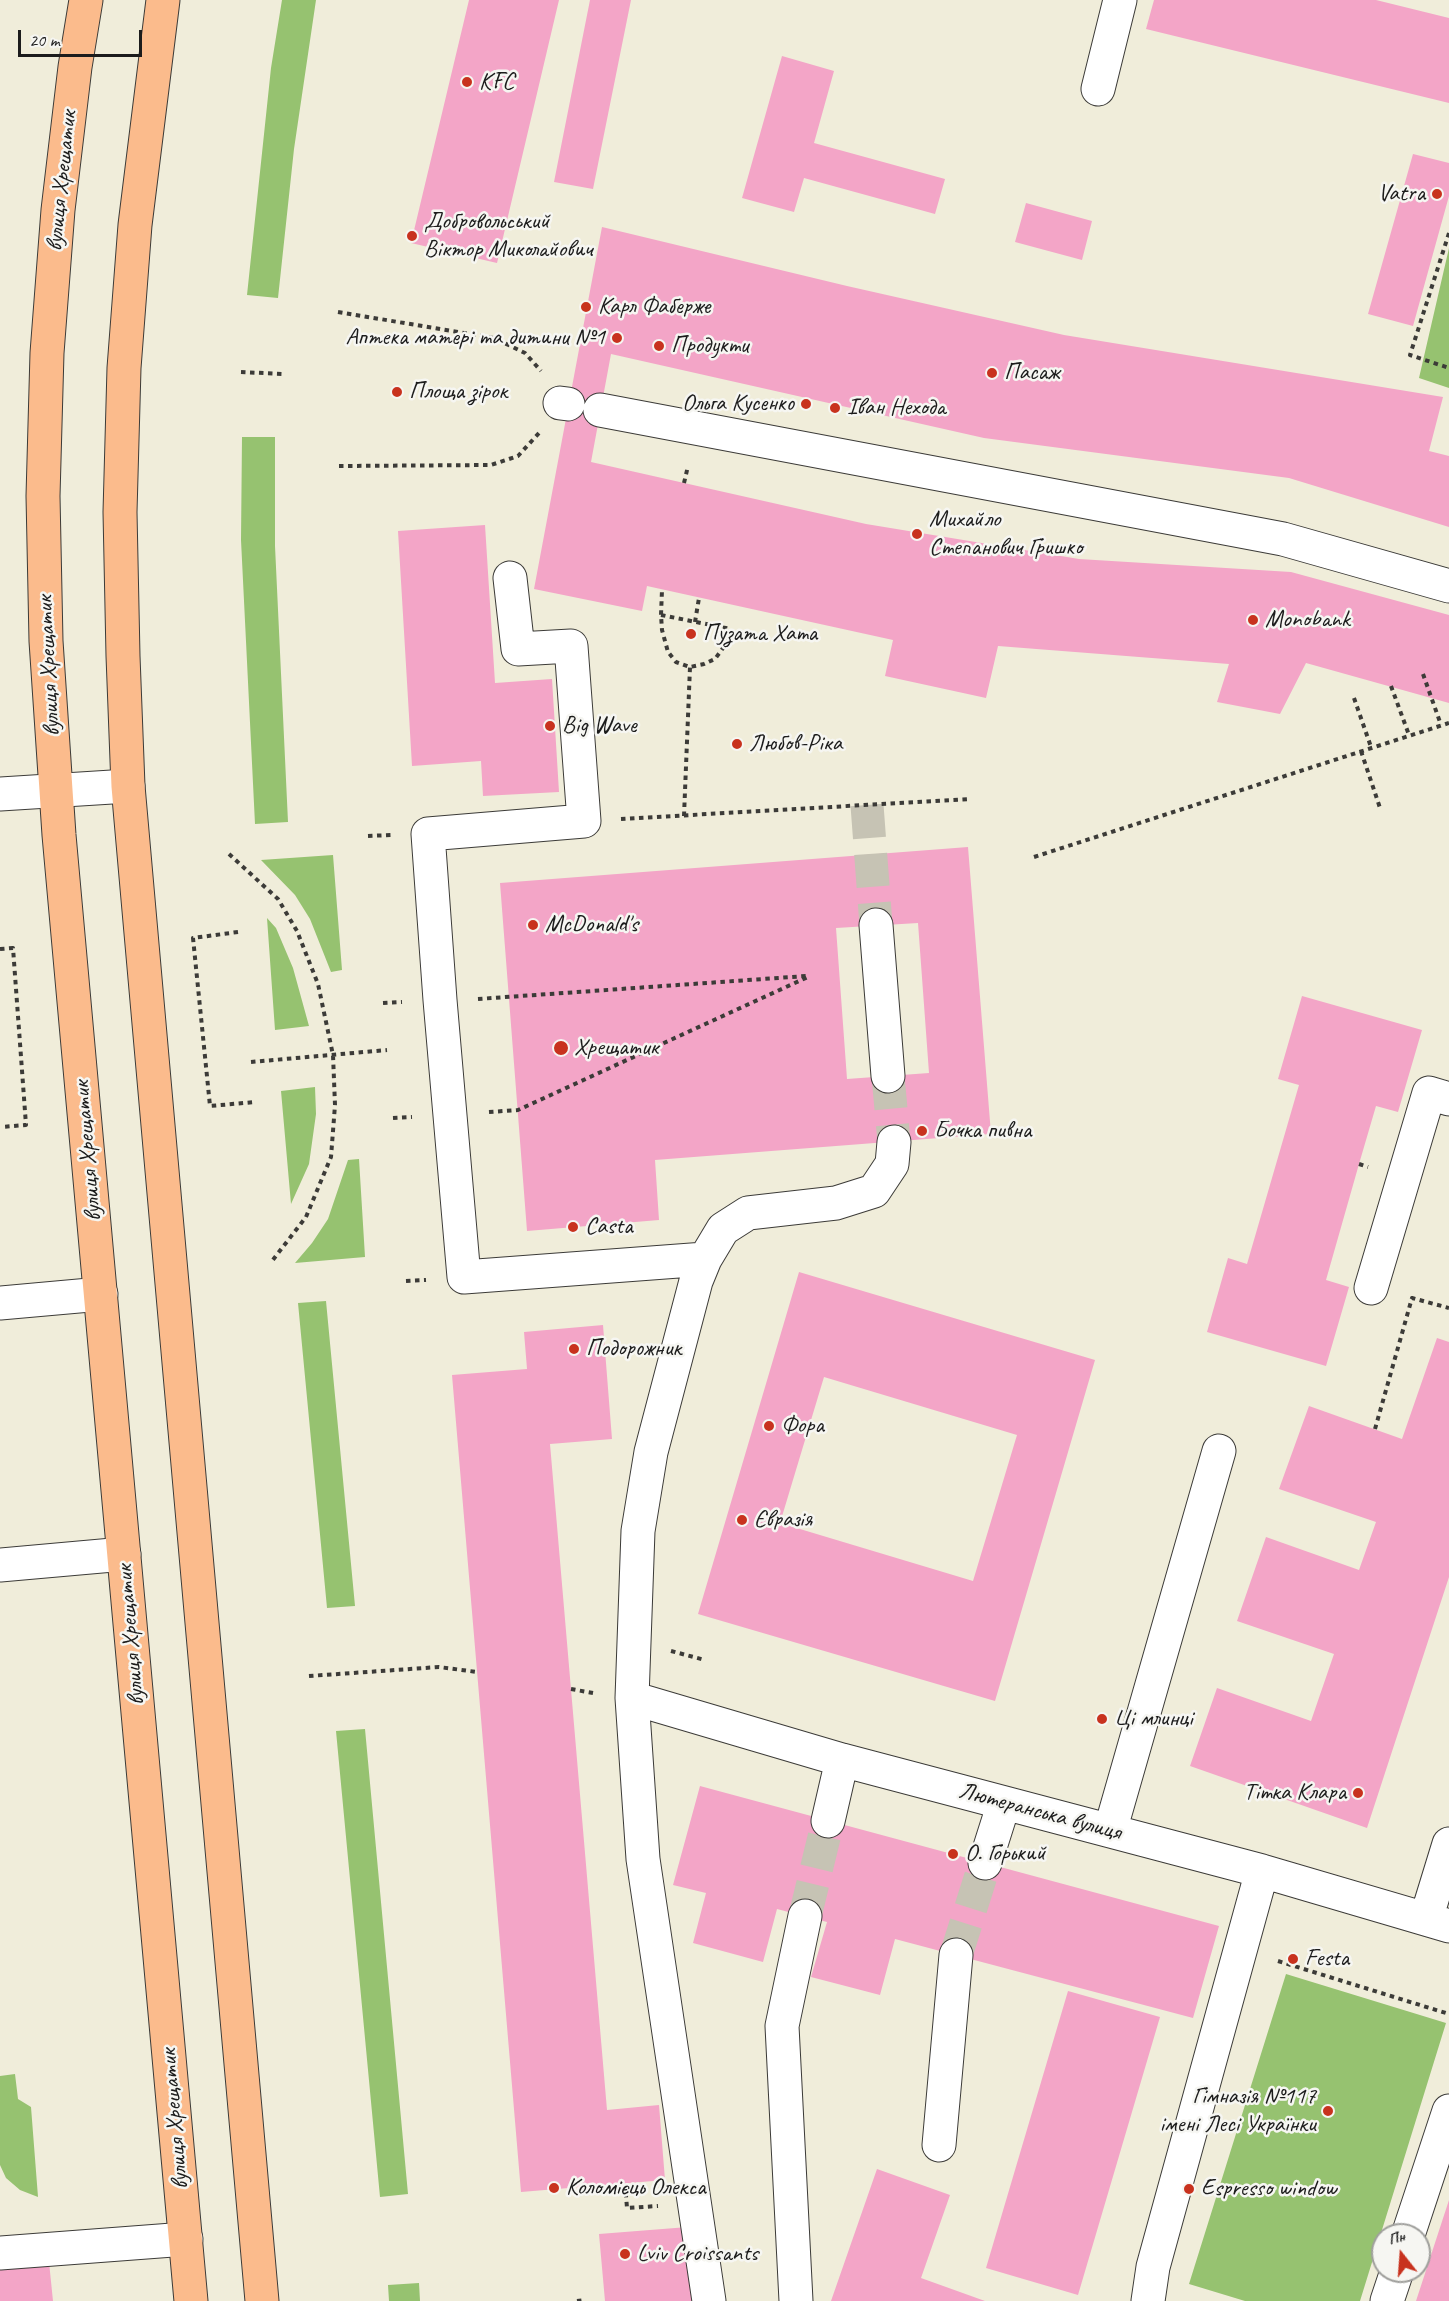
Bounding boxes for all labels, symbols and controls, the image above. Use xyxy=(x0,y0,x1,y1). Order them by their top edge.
scale bar xyxy=(21,18,146,56)
text: 20 m xyxy=(29,29,60,51)
place label: KFC xyxy=(479,68,514,96)
marker: KFC xyxy=(460,75,474,89)
street label: вулиця Хрещатик xyxy=(40,109,84,253)
place label: Vatra xyxy=(1378,180,1425,208)
marker: Vatra xyxy=(1430,187,1444,201)
place label: Добровольський Віктор Миколайович xyxy=(424,208,593,264)
marker: Добровольський Віктор Миколайович xyxy=(405,229,419,243)
place label: Карл Фаберже xyxy=(598,293,710,321)
marker: Карл Фаберже xyxy=(579,300,593,314)
place label: Аптека матері та дитини №1 xyxy=(346,324,605,352)
marker: Аптека матері та дитини №1 xyxy=(610,331,624,345)
place label: Продукти xyxy=(671,332,748,360)
marker: Продукти xyxy=(652,339,666,353)
place label: Пасаж xyxy=(1004,359,1059,387)
marker: Пасаж xyxy=(985,366,999,380)
place label: Площа зірок xyxy=(409,378,507,406)
marker: Площа зірок xyxy=(390,385,404,399)
place label: Ольга Кусенко xyxy=(682,390,794,418)
place label: Іван Нехода xyxy=(847,394,945,422)
marker: Ольга Кусенко xyxy=(799,397,813,411)
marker: Іван Нехода xyxy=(828,401,842,415)
place label: Михайло Степанович Гришко xyxy=(929,506,1082,562)
marker: Михайло Степанович Гришко xyxy=(910,527,924,541)
street label: вулиця Хрещатик xyxy=(31,595,67,737)
place label: Monobank xyxy=(1265,606,1350,634)
marker: Monobank xyxy=(1246,613,1260,627)
place label: Пузата Хата xyxy=(703,620,817,648)
marker: Пузата Хата xyxy=(684,627,698,641)
place label: Big Wave xyxy=(562,712,637,740)
marker: Big Wave xyxy=(543,719,557,733)
place label: Любов-Ріка xyxy=(749,730,842,758)
marker: Любов-Ріка xyxy=(730,737,744,751)
place label: McDonald's xyxy=(545,911,638,939)
marker: McDonald's xyxy=(526,918,540,932)
place label: Хрещатик xyxy=(574,1034,658,1062)
marker: Хрещатик xyxy=(552,1039,570,1057)
street label: вулиця Хрещатик xyxy=(68,1080,108,1222)
place label: Бочка пивна xyxy=(934,1117,1031,1145)
marker: Бочка пивна xyxy=(915,1124,929,1138)
place label: Casta xyxy=(585,1213,633,1241)
marker: Casta xyxy=(566,1220,580,1234)
place label: Подорожник xyxy=(586,1335,681,1363)
marker: Подорожник xyxy=(567,1342,581,1356)
place label: Фора xyxy=(781,1412,824,1440)
marker: Фора xyxy=(762,1419,776,1433)
place label: Євразія xyxy=(754,1506,812,1534)
marker: Євразія xyxy=(735,1513,749,1527)
street label: вулиця Хрещатик xyxy=(111,1564,151,1706)
place label: Ці млинці xyxy=(1114,1705,1193,1733)
marker: Ці млинці xyxy=(1095,1712,1109,1726)
street label: Лютеранська вулиця xyxy=(956,1776,1124,1848)
place label: Тітка Клара xyxy=(1244,1779,1346,1807)
marker: Тітка Клара xyxy=(1351,1786,1365,1800)
place label: О. Горький xyxy=(965,1840,1045,1868)
marker: О. Горький xyxy=(946,1847,960,1861)
place label: Festa xyxy=(1305,1945,1349,1973)
marker: Festa xyxy=(1286,1952,1300,1966)
street label: вулиця Хрещатик xyxy=(155,2048,195,2190)
place label: Гімназія №117 імені Лесі Українки xyxy=(1160,2083,1316,2139)
marker: Гімназія №117 імені Лесі Українки xyxy=(1321,2104,1335,2118)
place label: Коломієць Олекса xyxy=(566,2174,706,2202)
place label: Espresso window xyxy=(1201,2175,1336,2203)
marker: Коломієць Олекса xyxy=(547,2181,561,2195)
marker: Espresso window xyxy=(1182,2182,1196,2196)
north arrow xyxy=(1371,2223,1431,2283)
text: Пн xyxy=(1385,2226,1407,2250)
place label: Lviv Croissants xyxy=(637,2240,758,2268)
marker: Lviv Croissants xyxy=(618,2247,632,2261)

